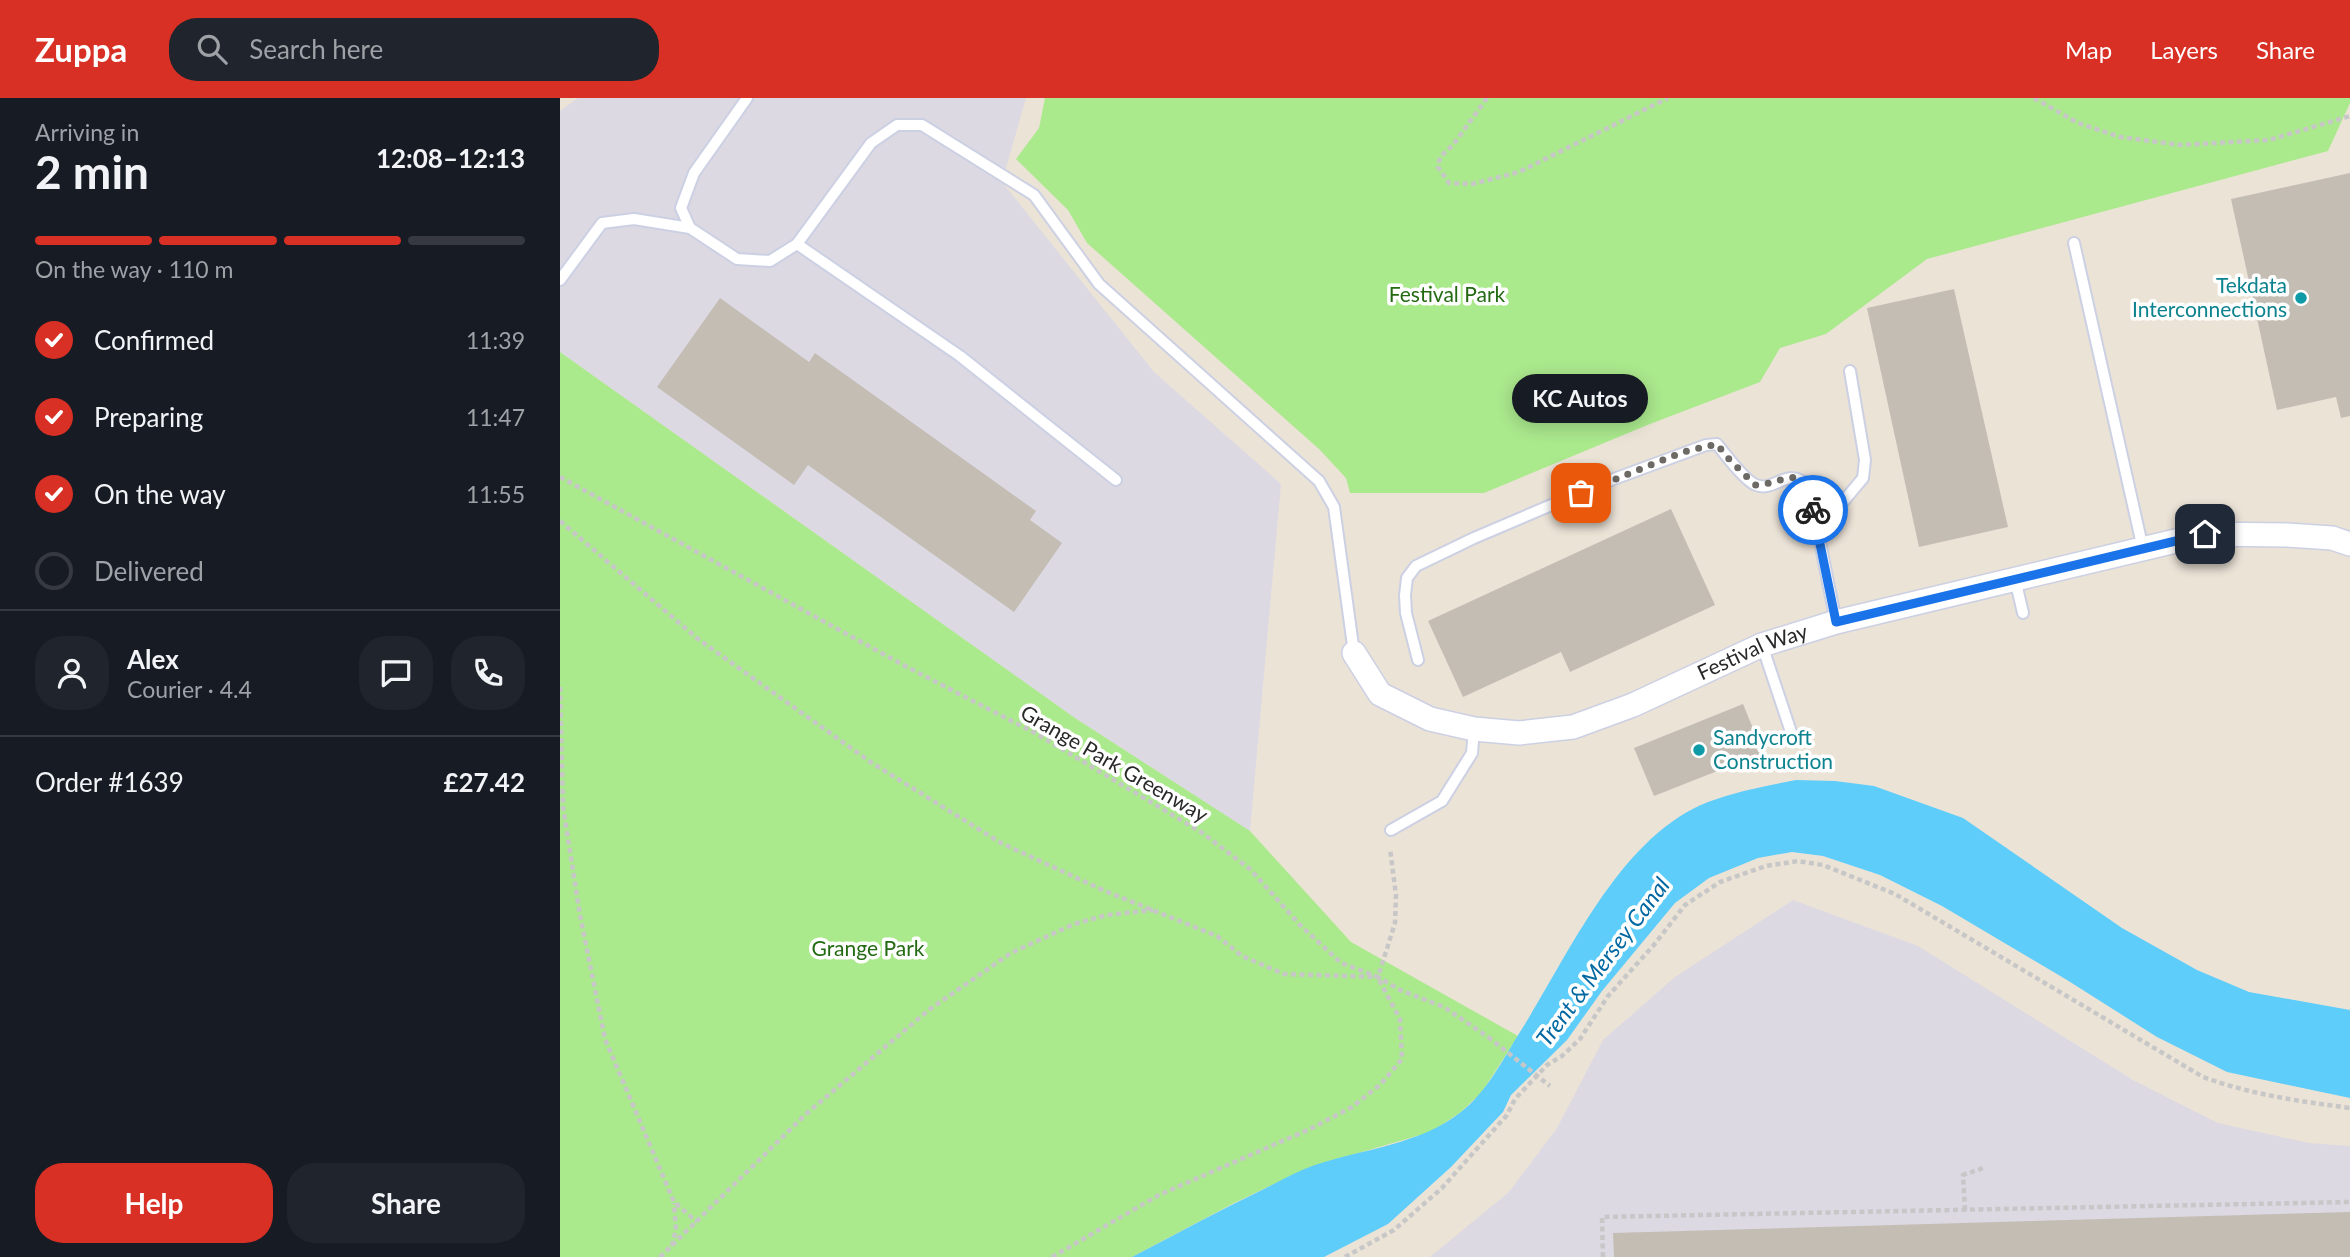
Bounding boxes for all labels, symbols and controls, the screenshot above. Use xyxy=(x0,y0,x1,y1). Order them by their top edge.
search box xyxy=(169,18,659,81)
text: Zuppa xyxy=(35,29,127,69)
icon: search xyxy=(193,30,231,68)
text: Search here xyxy=(249,33,383,65)
text: Map xyxy=(2065,35,2112,64)
text: Layers xyxy=(2150,35,2218,64)
text: Share xyxy=(2256,35,2315,64)
text: Arriving in xyxy=(35,118,139,146)
text: 12:08–12:13 xyxy=(376,142,525,174)
text: 2 min xyxy=(35,144,149,199)
text: On the way · 110 m xyxy=(35,255,234,283)
place label: Tekdata Interconnections xyxy=(2132,272,2287,321)
park label: Festival Park xyxy=(1389,281,1506,306)
marker: Tekdata Interconnections xyxy=(2293,290,2309,306)
icon: check xyxy=(35,321,73,359)
text: Confirmed xyxy=(94,324,214,356)
text: 11:39 xyxy=(466,326,525,354)
callout: KC Autos xyxy=(1513,374,1649,423)
text: KC Autos xyxy=(1532,384,1628,412)
icon: check xyxy=(35,398,73,436)
text: Preparing xyxy=(94,401,203,433)
text: 11:47 xyxy=(466,403,525,431)
pin xyxy=(1551,463,1611,523)
icon: bag xyxy=(1562,474,1600,512)
icon: check xyxy=(35,475,73,513)
courier xyxy=(1778,475,1848,545)
text: On the way xyxy=(94,478,226,510)
text: 11:55 xyxy=(466,480,525,508)
icon: bike xyxy=(1794,491,1832,529)
pin xyxy=(2175,504,2235,564)
icon: home xyxy=(2186,515,2224,553)
text: Delivered xyxy=(94,555,204,587)
street label: Festival Way xyxy=(1693,618,1810,684)
button: person xyxy=(35,636,109,710)
button: chat xyxy=(359,636,433,710)
button: phone xyxy=(451,636,525,710)
text: Alex xyxy=(127,643,179,675)
text: Courier · 4.4 xyxy=(127,675,252,703)
street label: Grange Park Greenway xyxy=(1017,699,1213,827)
place label: Sandycroft Construction xyxy=(1713,724,1833,773)
marker: Sandycroft Construction xyxy=(1691,742,1707,758)
text: Order #1639 xyxy=(35,766,184,798)
text: £27.42 xyxy=(443,766,525,798)
water label: Trent & Mersey Canal xyxy=(1530,871,1675,1051)
park label: Grange Park xyxy=(811,935,925,960)
button: Help xyxy=(35,1163,273,1243)
button: Share xyxy=(287,1163,525,1243)

